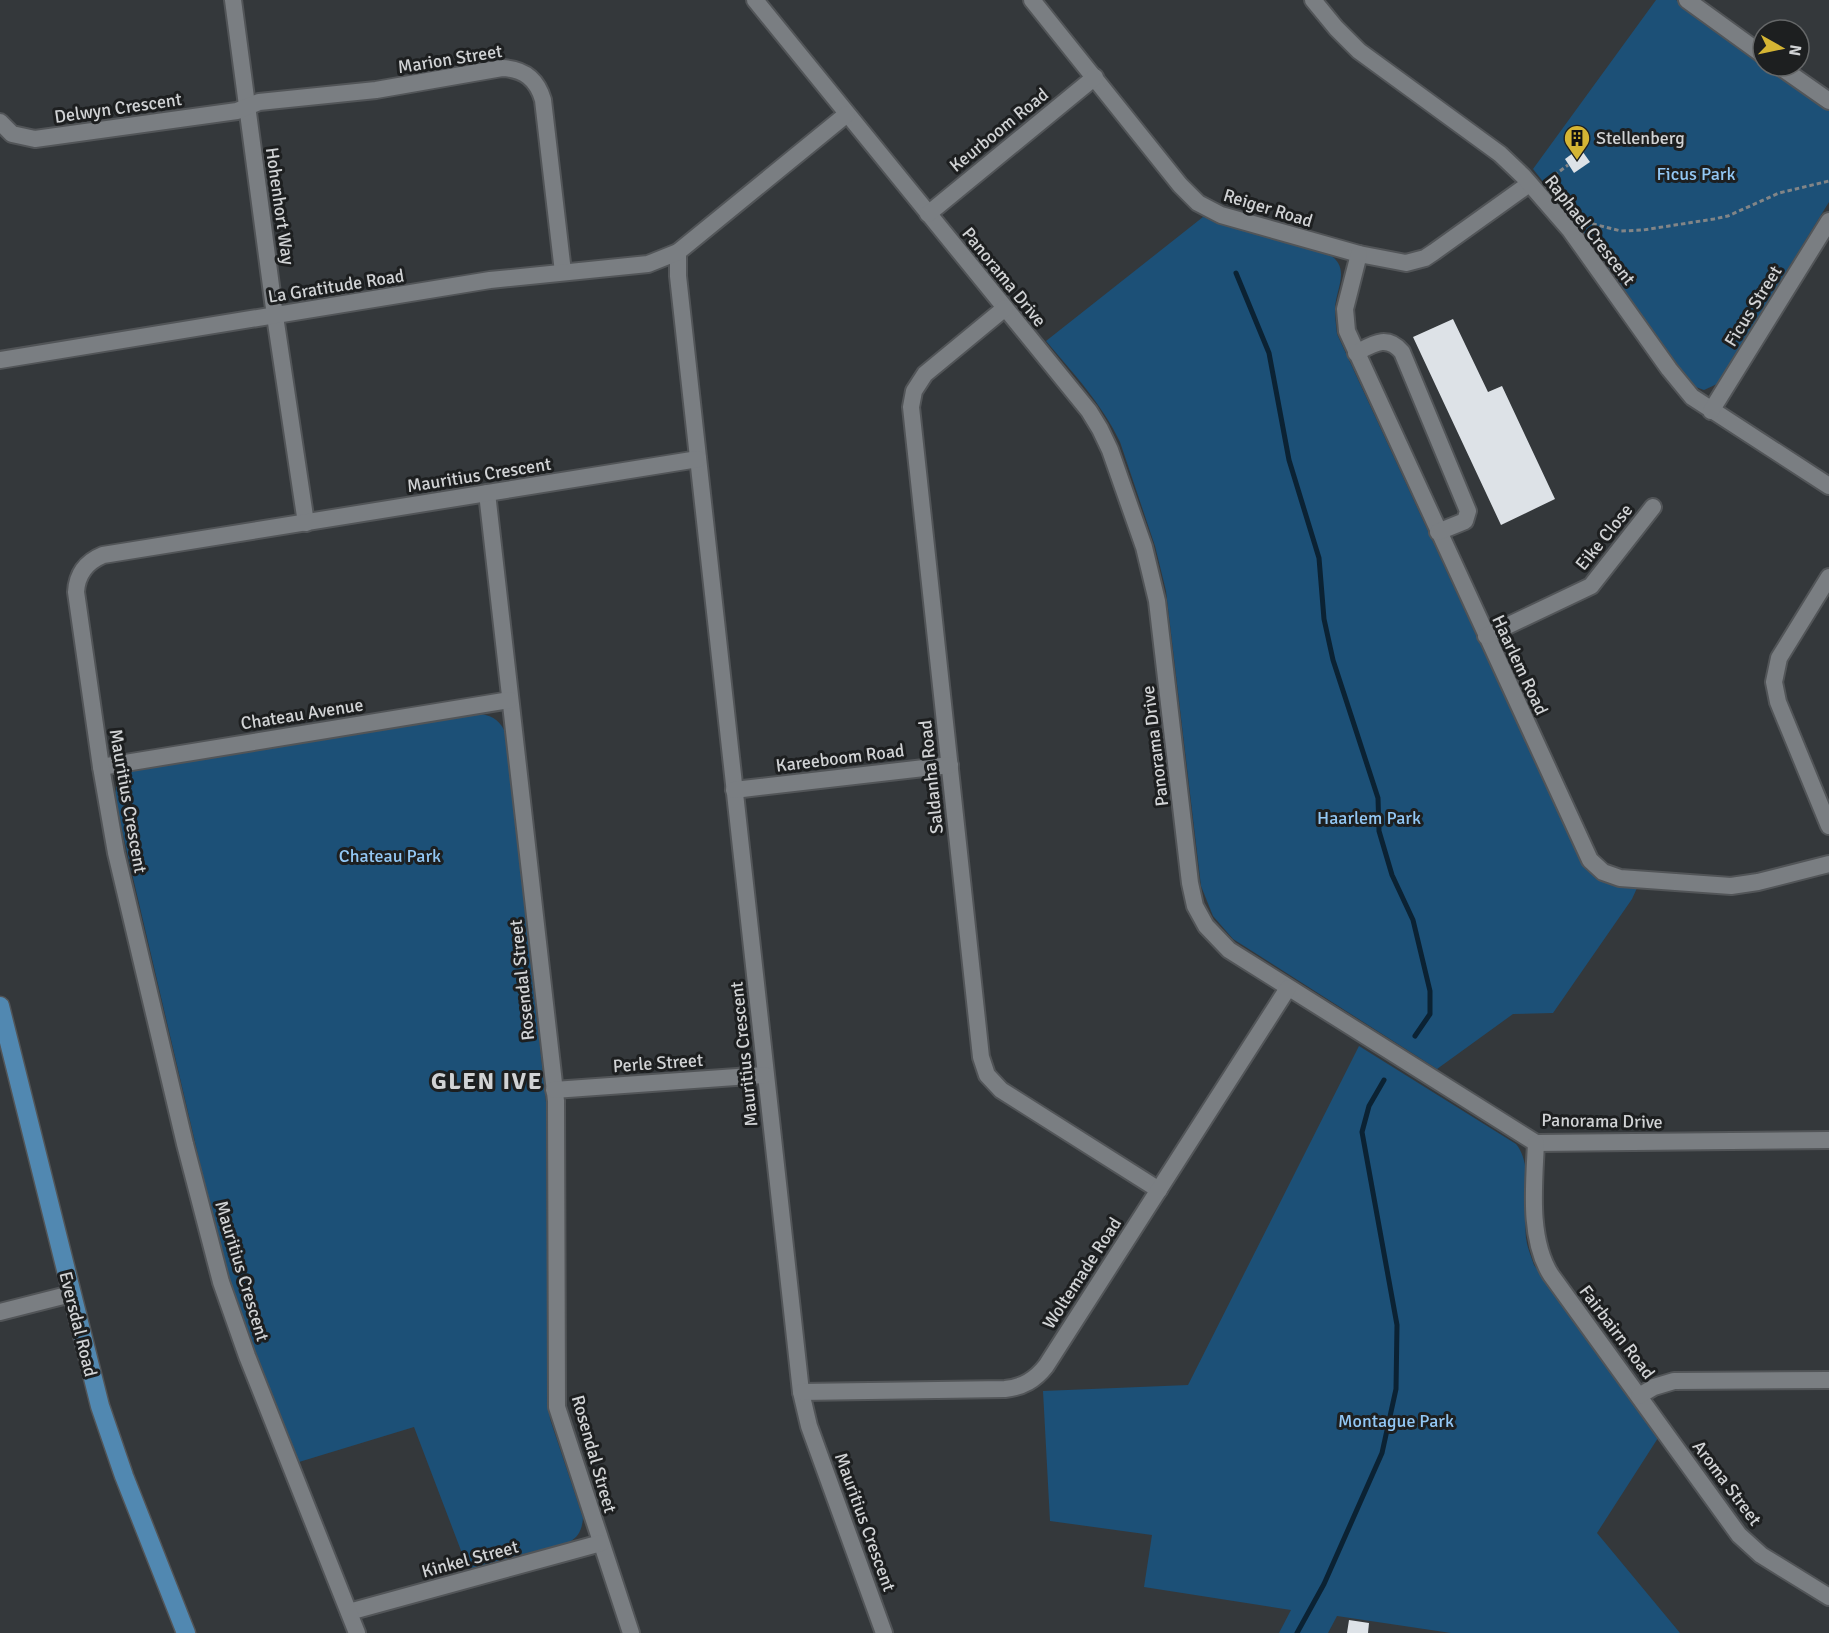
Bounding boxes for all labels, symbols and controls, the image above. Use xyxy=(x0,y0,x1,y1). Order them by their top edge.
north arrow xyxy=(1751,18,1811,78)
street label: Marion Street xyxy=(396,40,504,78)
text: N xyxy=(1784,43,1806,57)
street label: Keurboom Road xyxy=(945,83,1053,177)
street label: Delwyn Crescent xyxy=(53,88,183,128)
building icon: Stellenberg xyxy=(1562,123,1592,161)
place label: Stellenberg xyxy=(1596,127,1685,149)
street label: Hohenhort Way xyxy=(261,146,299,267)
park label: Ficus Park xyxy=(1656,163,1736,185)
street label: Raphael Crescent xyxy=(1540,170,1640,290)
street label: Reiger Road xyxy=(1221,184,1315,232)
street label: Panorama Drive xyxy=(957,223,1051,331)
street label: Ficus Street xyxy=(1719,261,1787,351)
street label: La Gratitude Road xyxy=(266,264,406,308)
street label: Mauritius Crescent xyxy=(405,453,553,497)
street label: Eike Close xyxy=(1571,499,1637,575)
street label: Haarlem Road xyxy=(1487,611,1553,719)
street label: Panorama Drive xyxy=(1137,684,1173,808)
street label: Chateau Avenue xyxy=(239,693,365,735)
street label: Saldanha Road xyxy=(914,719,948,835)
street label: Mauritius Crescent xyxy=(105,727,151,875)
street label: Kareeboom Road xyxy=(775,739,905,777)
park label: Haarlem Park xyxy=(1317,807,1421,829)
park label: Chateau Park xyxy=(339,845,441,867)
street label: Rosendal Street xyxy=(505,918,539,1042)
street label: Mauritius Crescent xyxy=(725,980,763,1128)
street label: Perle Street xyxy=(612,1049,704,1077)
district label: GLEN IVE xyxy=(431,1066,543,1096)
street label: Panorama Drive xyxy=(1541,1109,1663,1133)
street label: Mauritius Crescent xyxy=(210,1198,274,1344)
street label: Woltemade Road xyxy=(1038,1213,1126,1333)
street label: Eversdal Road xyxy=(54,1269,102,1379)
street label: Fairbairn Road xyxy=(1575,1281,1659,1383)
street label: Rosendal Street xyxy=(567,1393,621,1515)
park label: Montague Park xyxy=(1338,1410,1454,1432)
street label: Aroma Street xyxy=(1688,1436,1766,1530)
street label: Mauritius Crescent xyxy=(830,1450,900,1594)
street label: Kinkel Street xyxy=(419,1536,521,1582)

